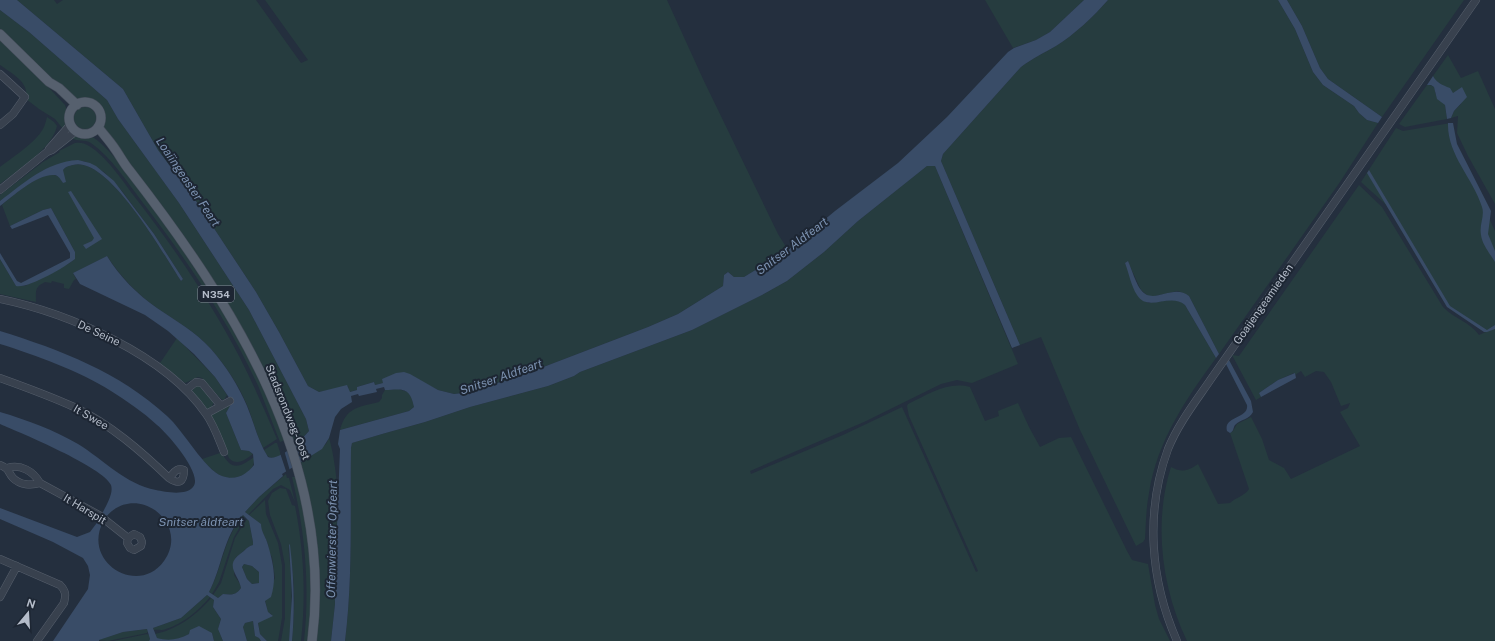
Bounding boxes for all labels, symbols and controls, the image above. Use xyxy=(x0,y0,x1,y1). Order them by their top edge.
water label: Loaiïngeaster Feart xyxy=(153,135,223,229)
water label: Snitser Aldfeart xyxy=(753,214,831,278)
street label: Goaijengeamieden xyxy=(1231,262,1295,346)
road number: N354 xyxy=(198,286,234,302)
street label: De Seine xyxy=(76,318,122,348)
water label: Snitser Aldfeart xyxy=(458,356,545,398)
street label: Stadsrondweg-Oost xyxy=(263,362,313,462)
street label: It Swee xyxy=(71,402,111,432)
water label: Offenwierster Opfeart xyxy=(324,479,340,598)
street label: It Harspit xyxy=(61,492,109,526)
water label: Snitser âldfeart xyxy=(159,515,244,529)
north arrow xyxy=(8,593,48,633)
text: N xyxy=(25,596,37,611)

